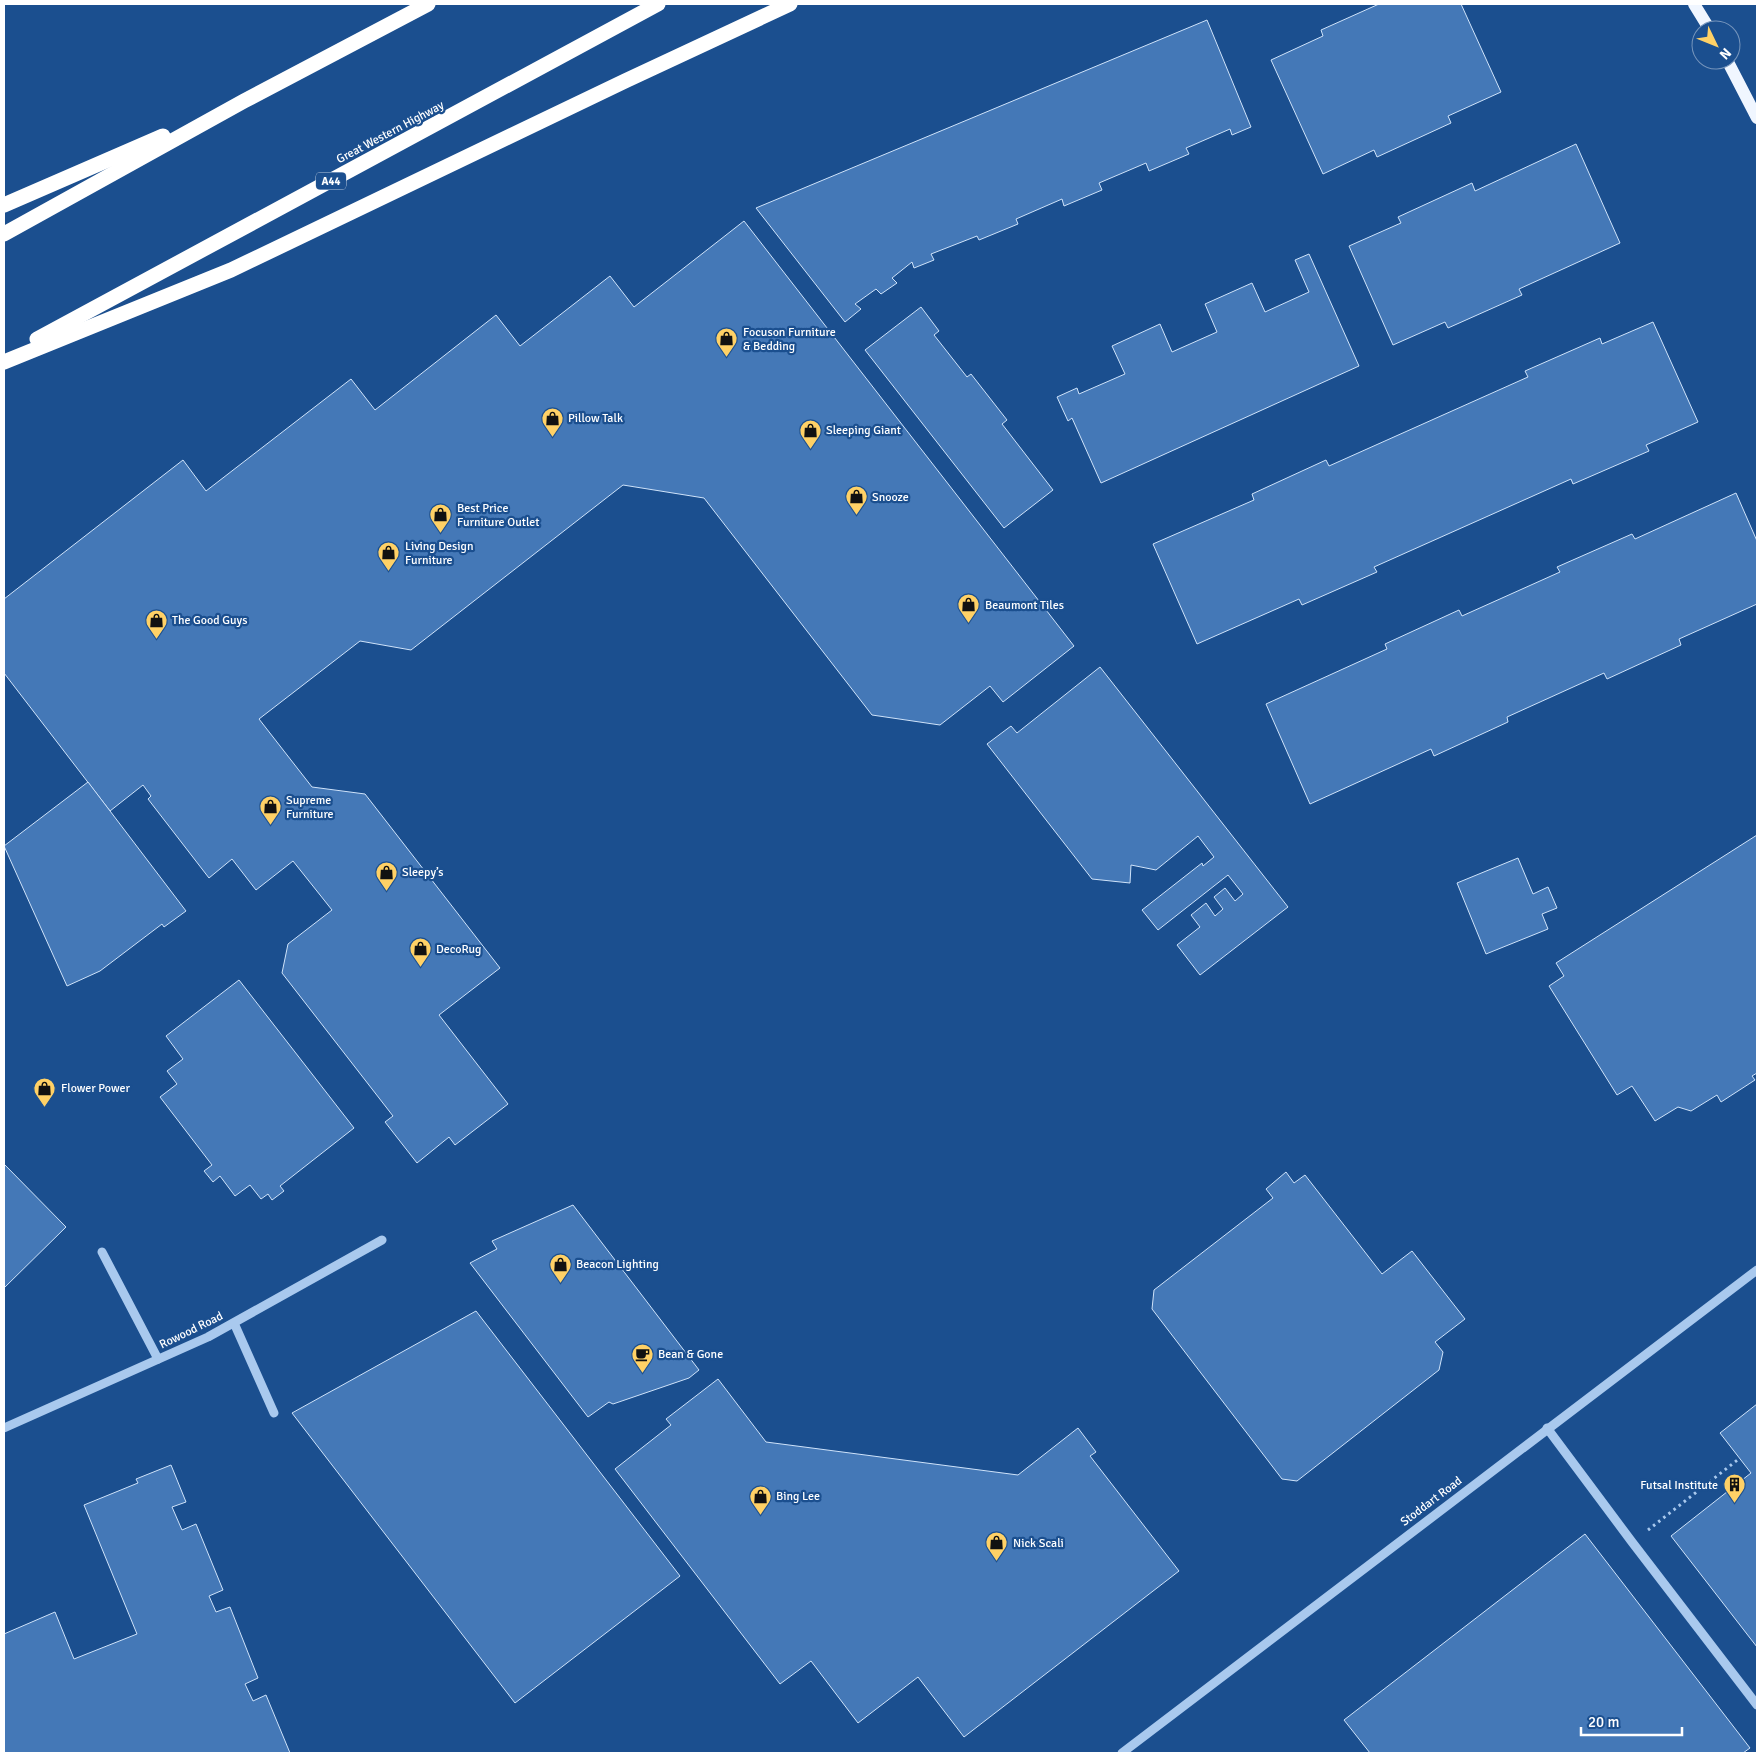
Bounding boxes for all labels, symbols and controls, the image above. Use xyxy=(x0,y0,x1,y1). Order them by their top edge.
north arrow xyxy=(1691,20,1741,70)
text: N xyxy=(1716,44,1735,63)
street label: Great Western Highway xyxy=(334,98,447,167)
road number: A44 xyxy=(316,172,346,190)
place label: Focuson Furniture & Bedding xyxy=(743,325,836,354)
shop icon: Focuson Furniture & Bedding xyxy=(715,327,739,358)
shop icon: Pillow Talk xyxy=(540,406,564,437)
place label: Pillow Talk xyxy=(568,411,623,426)
shop icon: Sleeping Giant xyxy=(798,418,822,449)
place label: Sleeping Giant xyxy=(826,423,901,438)
shop icon: Snooze xyxy=(844,485,868,516)
place label: Snooze xyxy=(872,490,909,505)
place label: Best Price Furniture Outlet xyxy=(457,501,540,530)
shop icon: Best Price Furniture Outlet xyxy=(429,503,453,534)
place label: Living Design Furniture xyxy=(405,539,473,568)
shop icon: Living Design Furniture xyxy=(377,541,401,572)
shop icon: Beaumont Tiles xyxy=(957,593,981,624)
place label: Beaumont Tiles xyxy=(985,598,1064,613)
shop icon: The Good Guys xyxy=(144,608,168,639)
place label: The Good Guys xyxy=(172,613,247,628)
place label: Supreme Furniture xyxy=(286,793,334,822)
shop icon: Supreme Furniture xyxy=(258,795,282,826)
shop icon: Sleepy’s xyxy=(374,860,398,891)
place label: Sleepy’s xyxy=(402,865,444,880)
shop icon: DecoRug xyxy=(408,937,432,968)
place label: DecoRug xyxy=(436,942,481,957)
shop icon: Flower Power xyxy=(33,1076,57,1107)
place label: Flower Power xyxy=(61,1081,130,1096)
shop icon: Beacon Lighting xyxy=(548,1252,572,1283)
place label: Beacon Lighting xyxy=(576,1257,659,1272)
street label: Rowood Road xyxy=(157,1309,225,1352)
cafe icon: Bean & Gone xyxy=(630,1342,654,1373)
place label: Bean & Gone xyxy=(658,1347,723,1362)
street label: Stoddart Road xyxy=(1398,1473,1465,1529)
building icon: Futsal Institute xyxy=(1722,1473,1746,1504)
place label: Futsal Institute xyxy=(1640,1478,1718,1493)
shop icon: Bing Lee xyxy=(748,1484,772,1515)
place label: Bing Lee xyxy=(776,1489,820,1504)
shop icon: Nick Scali xyxy=(985,1531,1009,1562)
place label: Nick Scali xyxy=(1013,1536,1064,1551)
scale bar xyxy=(1581,1704,1682,1736)
text: 20 m xyxy=(1588,1713,1619,1731)

